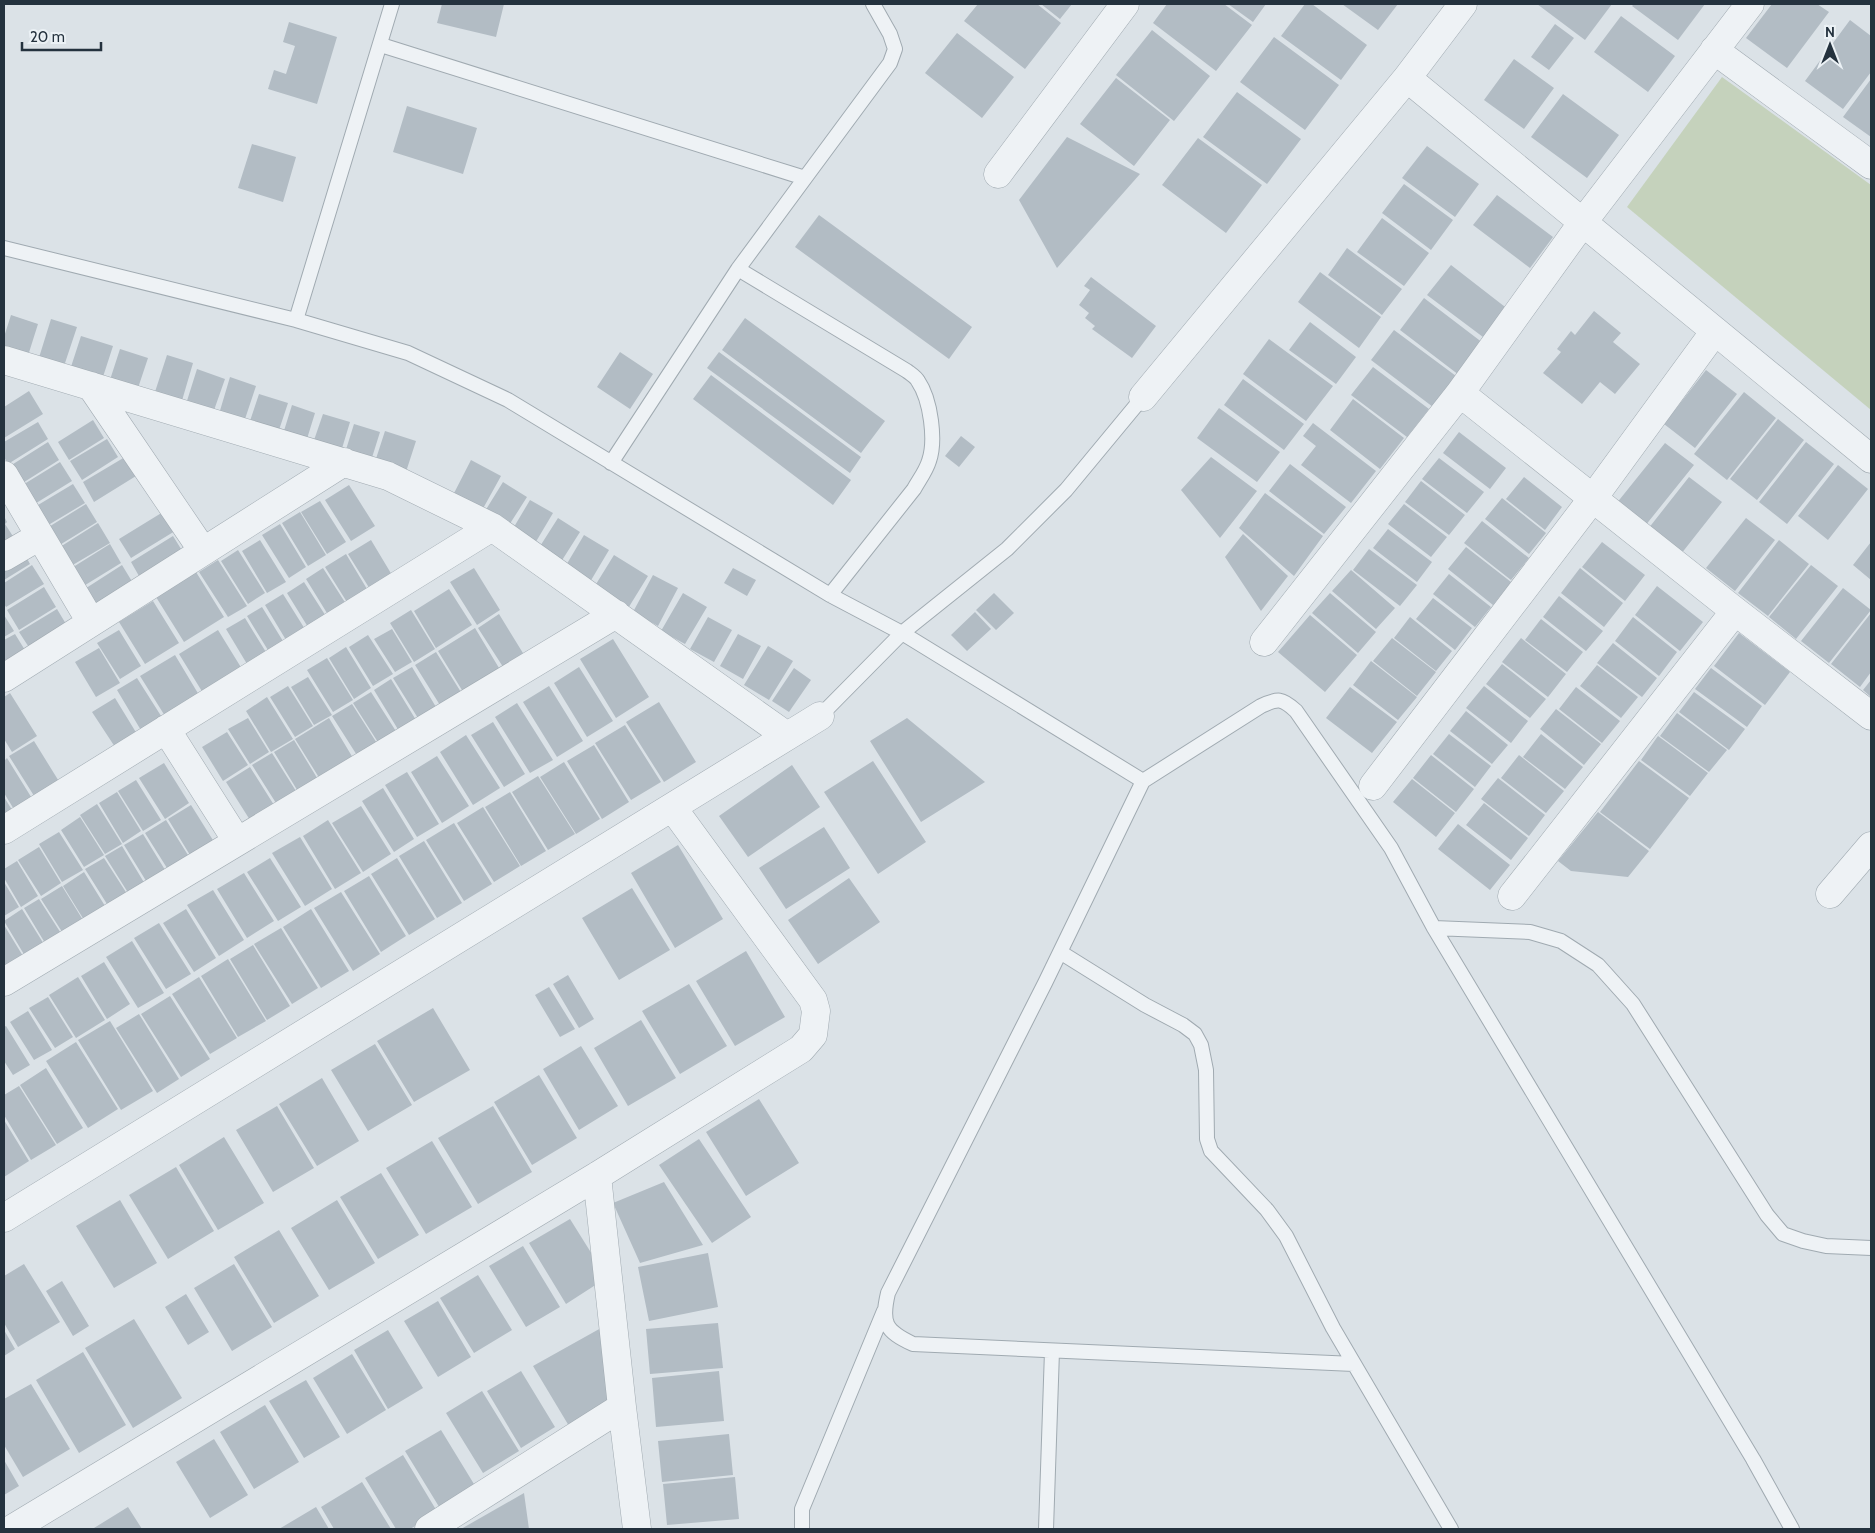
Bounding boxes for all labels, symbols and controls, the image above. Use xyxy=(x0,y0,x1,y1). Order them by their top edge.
scale bar xyxy=(22,20,101,52)
north arrow xyxy=(1805,20,1855,70)
text: N xyxy=(1825,23,1835,41)
text: 20 m xyxy=(30,28,65,46)

